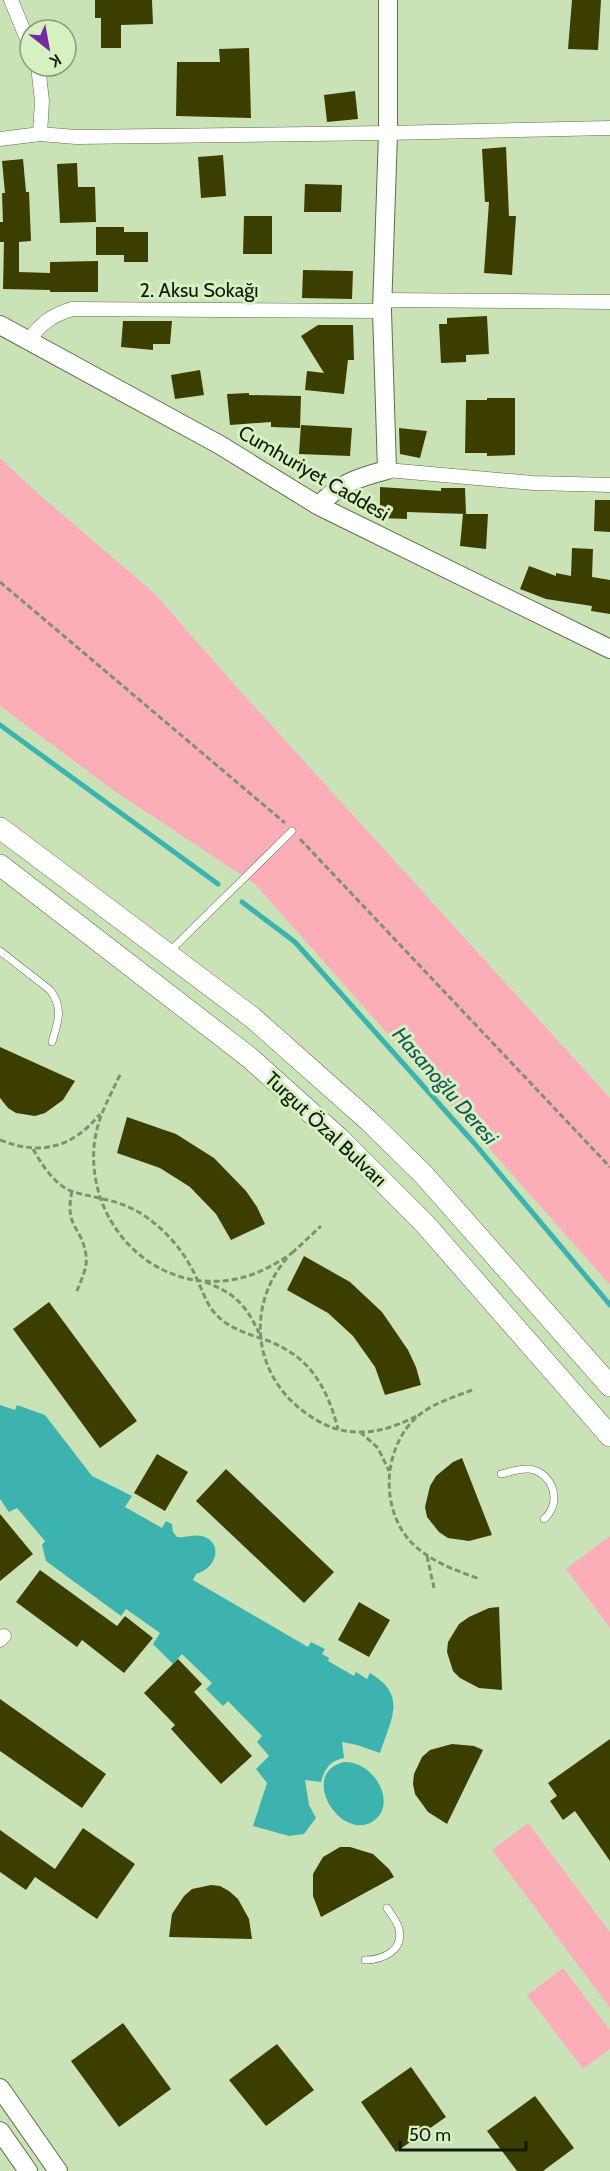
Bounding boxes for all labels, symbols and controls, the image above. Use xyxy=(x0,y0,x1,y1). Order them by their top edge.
north arrow xyxy=(18,18,78,78)
text: K xyxy=(46,50,65,71)
street label: 2. Aksu Sokağı xyxy=(139,278,259,302)
street label: Cumhuriyet Caddesi xyxy=(234,420,394,526)
water label: Hasanoğlu Deresi xyxy=(387,1022,504,1150)
street label: Turgut Özal Bulvarı xyxy=(260,1066,392,1192)
scale bar xyxy=(400,2114,526,2152)
text: 50 m xyxy=(409,2124,451,2146)

